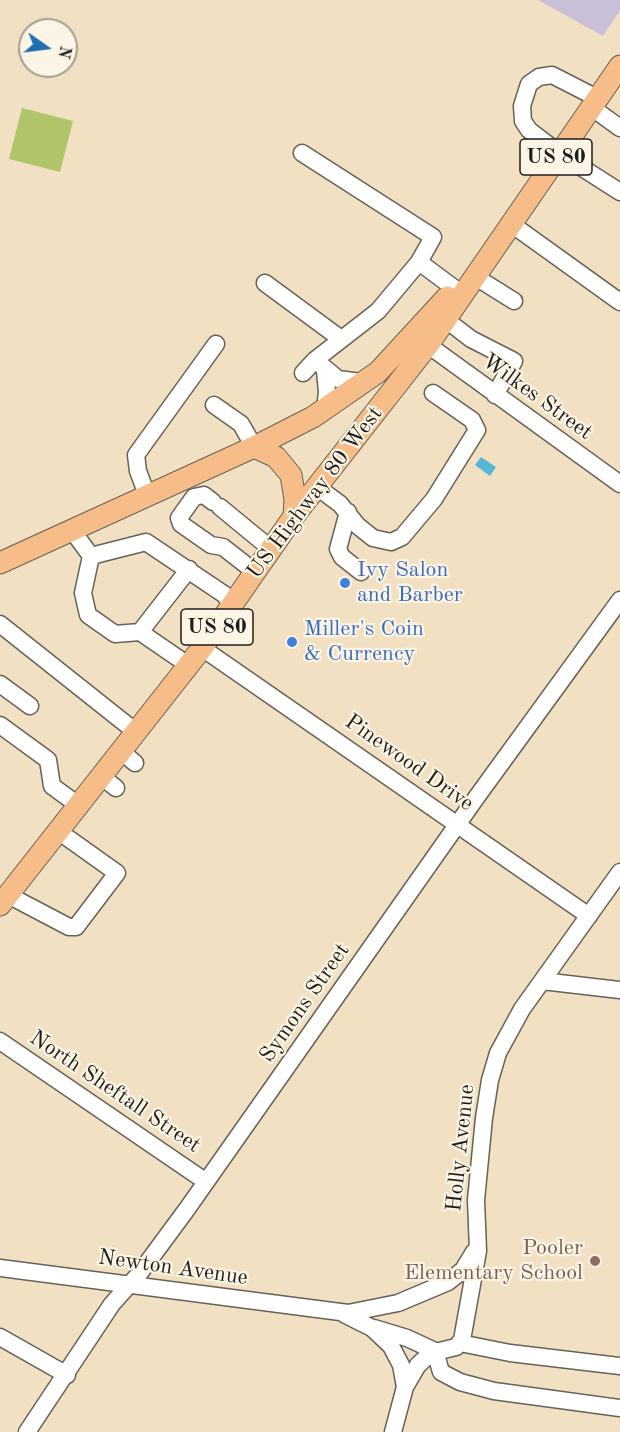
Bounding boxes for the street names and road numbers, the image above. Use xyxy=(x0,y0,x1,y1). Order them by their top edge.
road number: US 80 xyxy=(520,139,592,175)
street label: Wilkes Street xyxy=(477,348,597,446)
street label: US Highway 80 West xyxy=(242,402,388,584)
road number: US 80 xyxy=(181,609,253,645)
street label: Pinewood Drive xyxy=(339,709,479,817)
street label: Symons Street xyxy=(254,938,356,1068)
street label: North Sheftall Street xyxy=(24,1025,206,1159)
street label: Holly Avenue xyxy=(441,1083,481,1213)
street label: Newton Avenue xyxy=(97,1244,249,1292)

